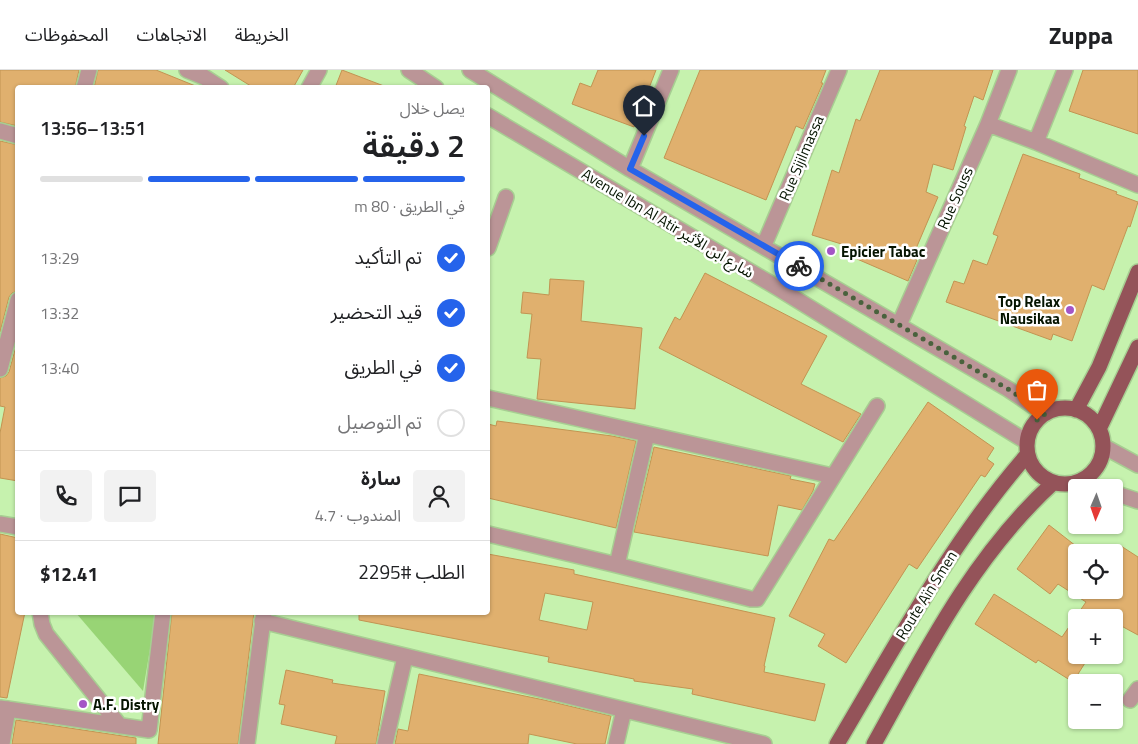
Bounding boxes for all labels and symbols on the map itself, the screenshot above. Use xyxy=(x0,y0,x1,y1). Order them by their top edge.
pin xyxy=(623,85,665,136)
street label: Rue Sijilmassa xyxy=(773,111,830,204)
street label: Avenue Ibn Al Atir شارع ابن الأثير xyxy=(577,162,759,285)
street label: Rue Souss xyxy=(931,163,979,233)
place label: Epicier Tabac xyxy=(841,240,926,263)
courier xyxy=(774,241,824,291)
marker: Epicier Tabac xyxy=(825,245,837,257)
place label: Top Relax Nausikaa xyxy=(998,290,1060,330)
marker: Top Relax Nausikaa xyxy=(1064,304,1076,316)
pin xyxy=(1016,369,1058,420)
north arrow xyxy=(1068,479,1122,534)
street label: Route Aïn Smen xyxy=(889,546,963,644)
place label: A.F. Distry xyxy=(93,693,160,716)
marker: A.F. Distry xyxy=(77,698,89,710)

